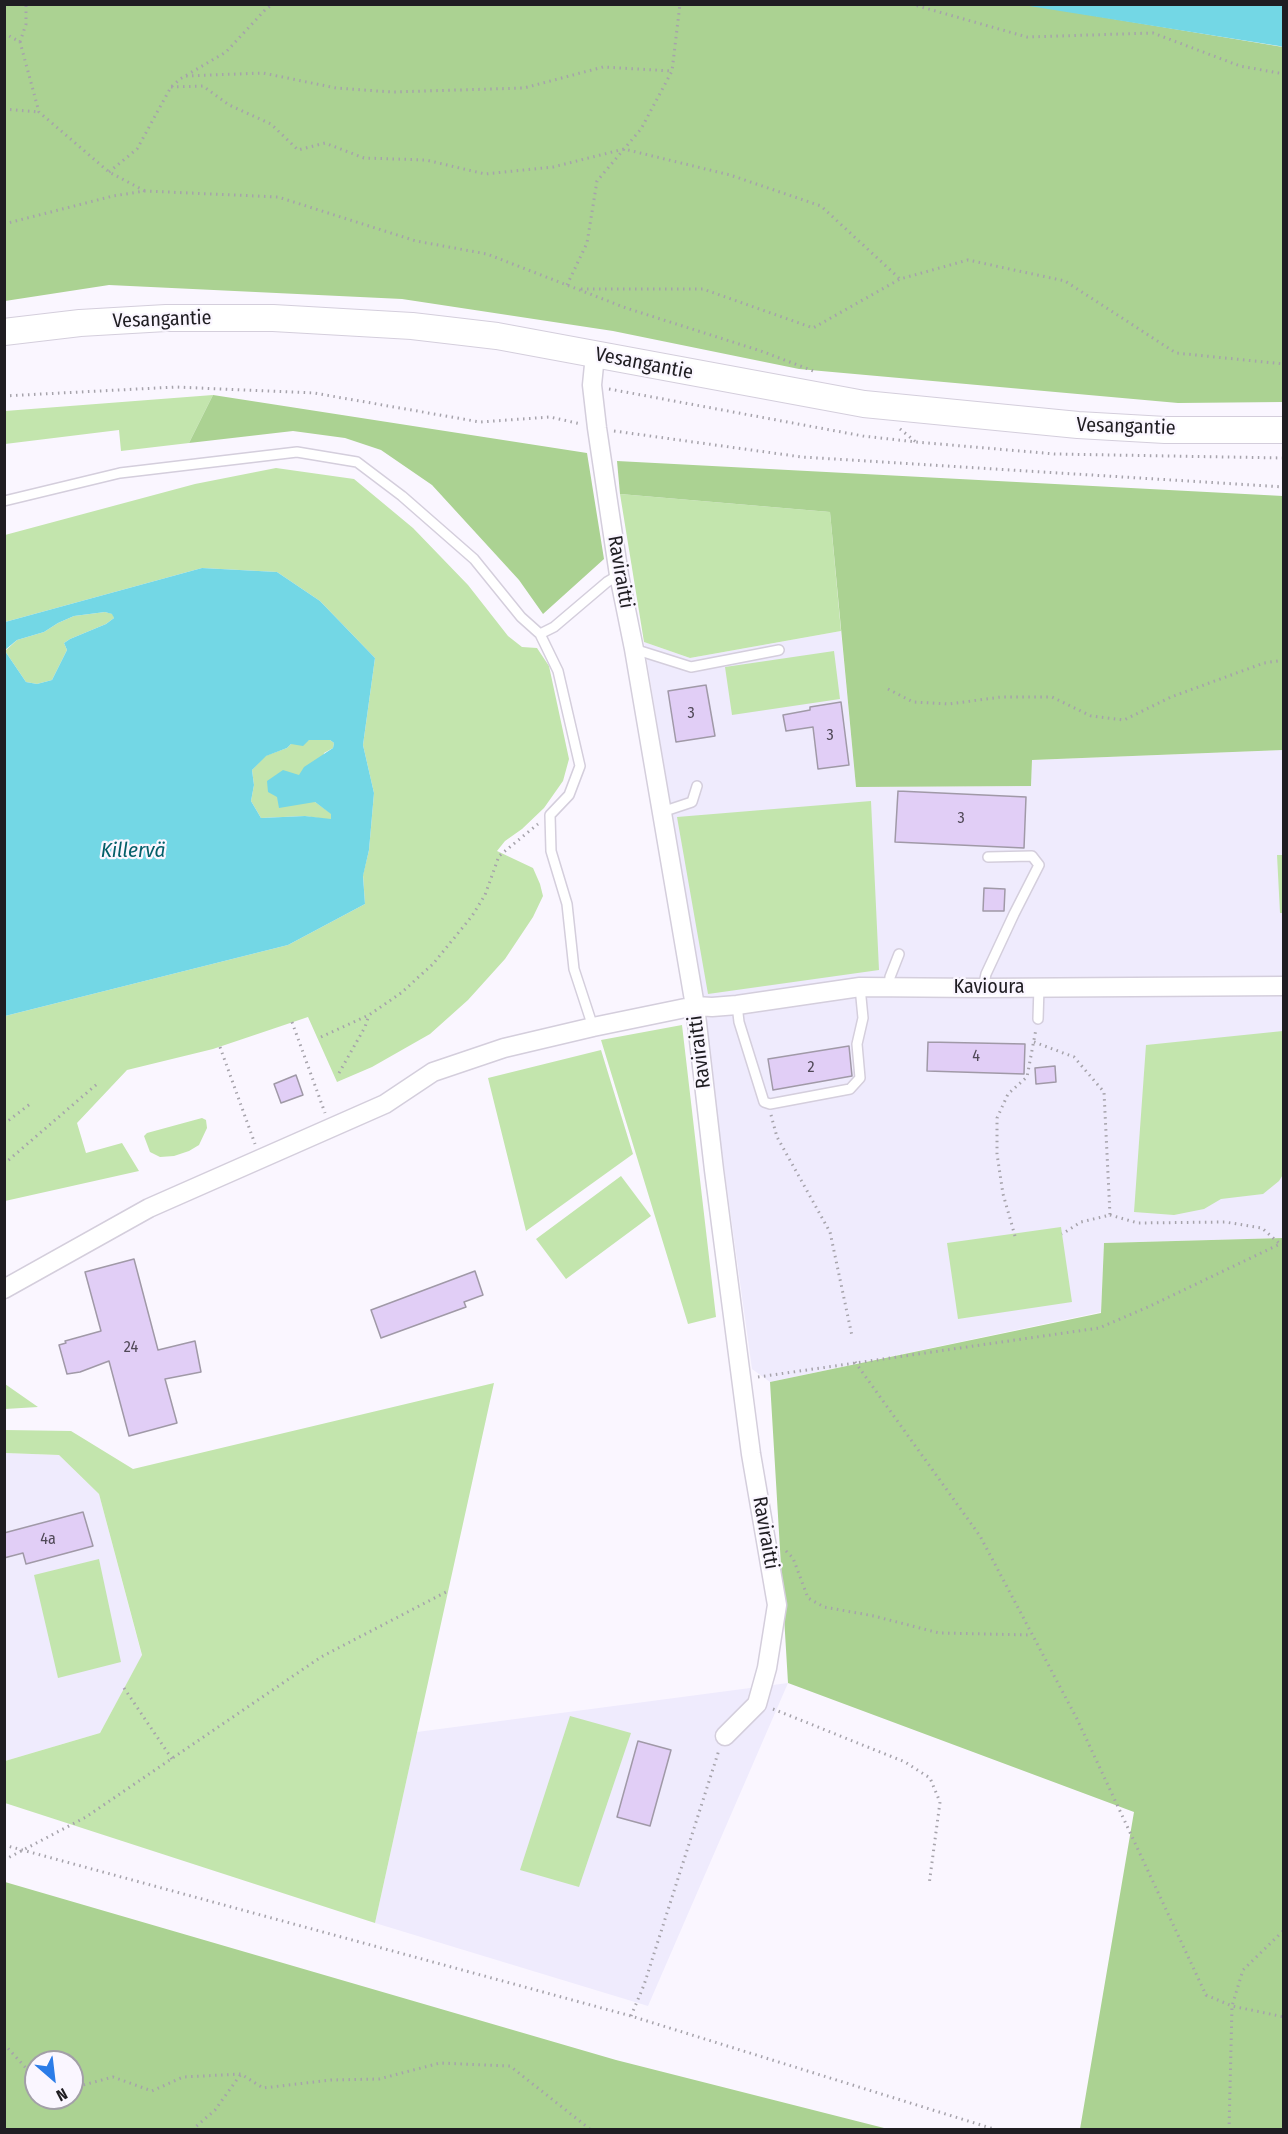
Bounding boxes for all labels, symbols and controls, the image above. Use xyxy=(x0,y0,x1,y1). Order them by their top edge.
street label: Vesangantie xyxy=(112,306,212,334)
street label: Vesangantie xyxy=(593,343,695,385)
street label: Vesangantie xyxy=(1076,413,1176,441)
street label: Raviraitti xyxy=(602,534,638,610)
house number: 3 xyxy=(687,704,695,724)
house number: 3 xyxy=(826,726,834,746)
house number: 3 xyxy=(957,809,965,829)
water label: Killervä xyxy=(101,838,165,864)
street label: Kavioura xyxy=(953,975,1025,999)
street label: Raviraitti xyxy=(684,1014,716,1090)
house number: 4 xyxy=(972,1047,980,1067)
house number: 2 xyxy=(807,1058,815,1078)
house number: 24 xyxy=(124,1338,138,1358)
street label: Raviraitti xyxy=(747,1495,783,1571)
house number: 4a xyxy=(40,1530,56,1550)
north arrow xyxy=(24,2050,84,2110)
text: N xyxy=(53,2084,70,2105)

